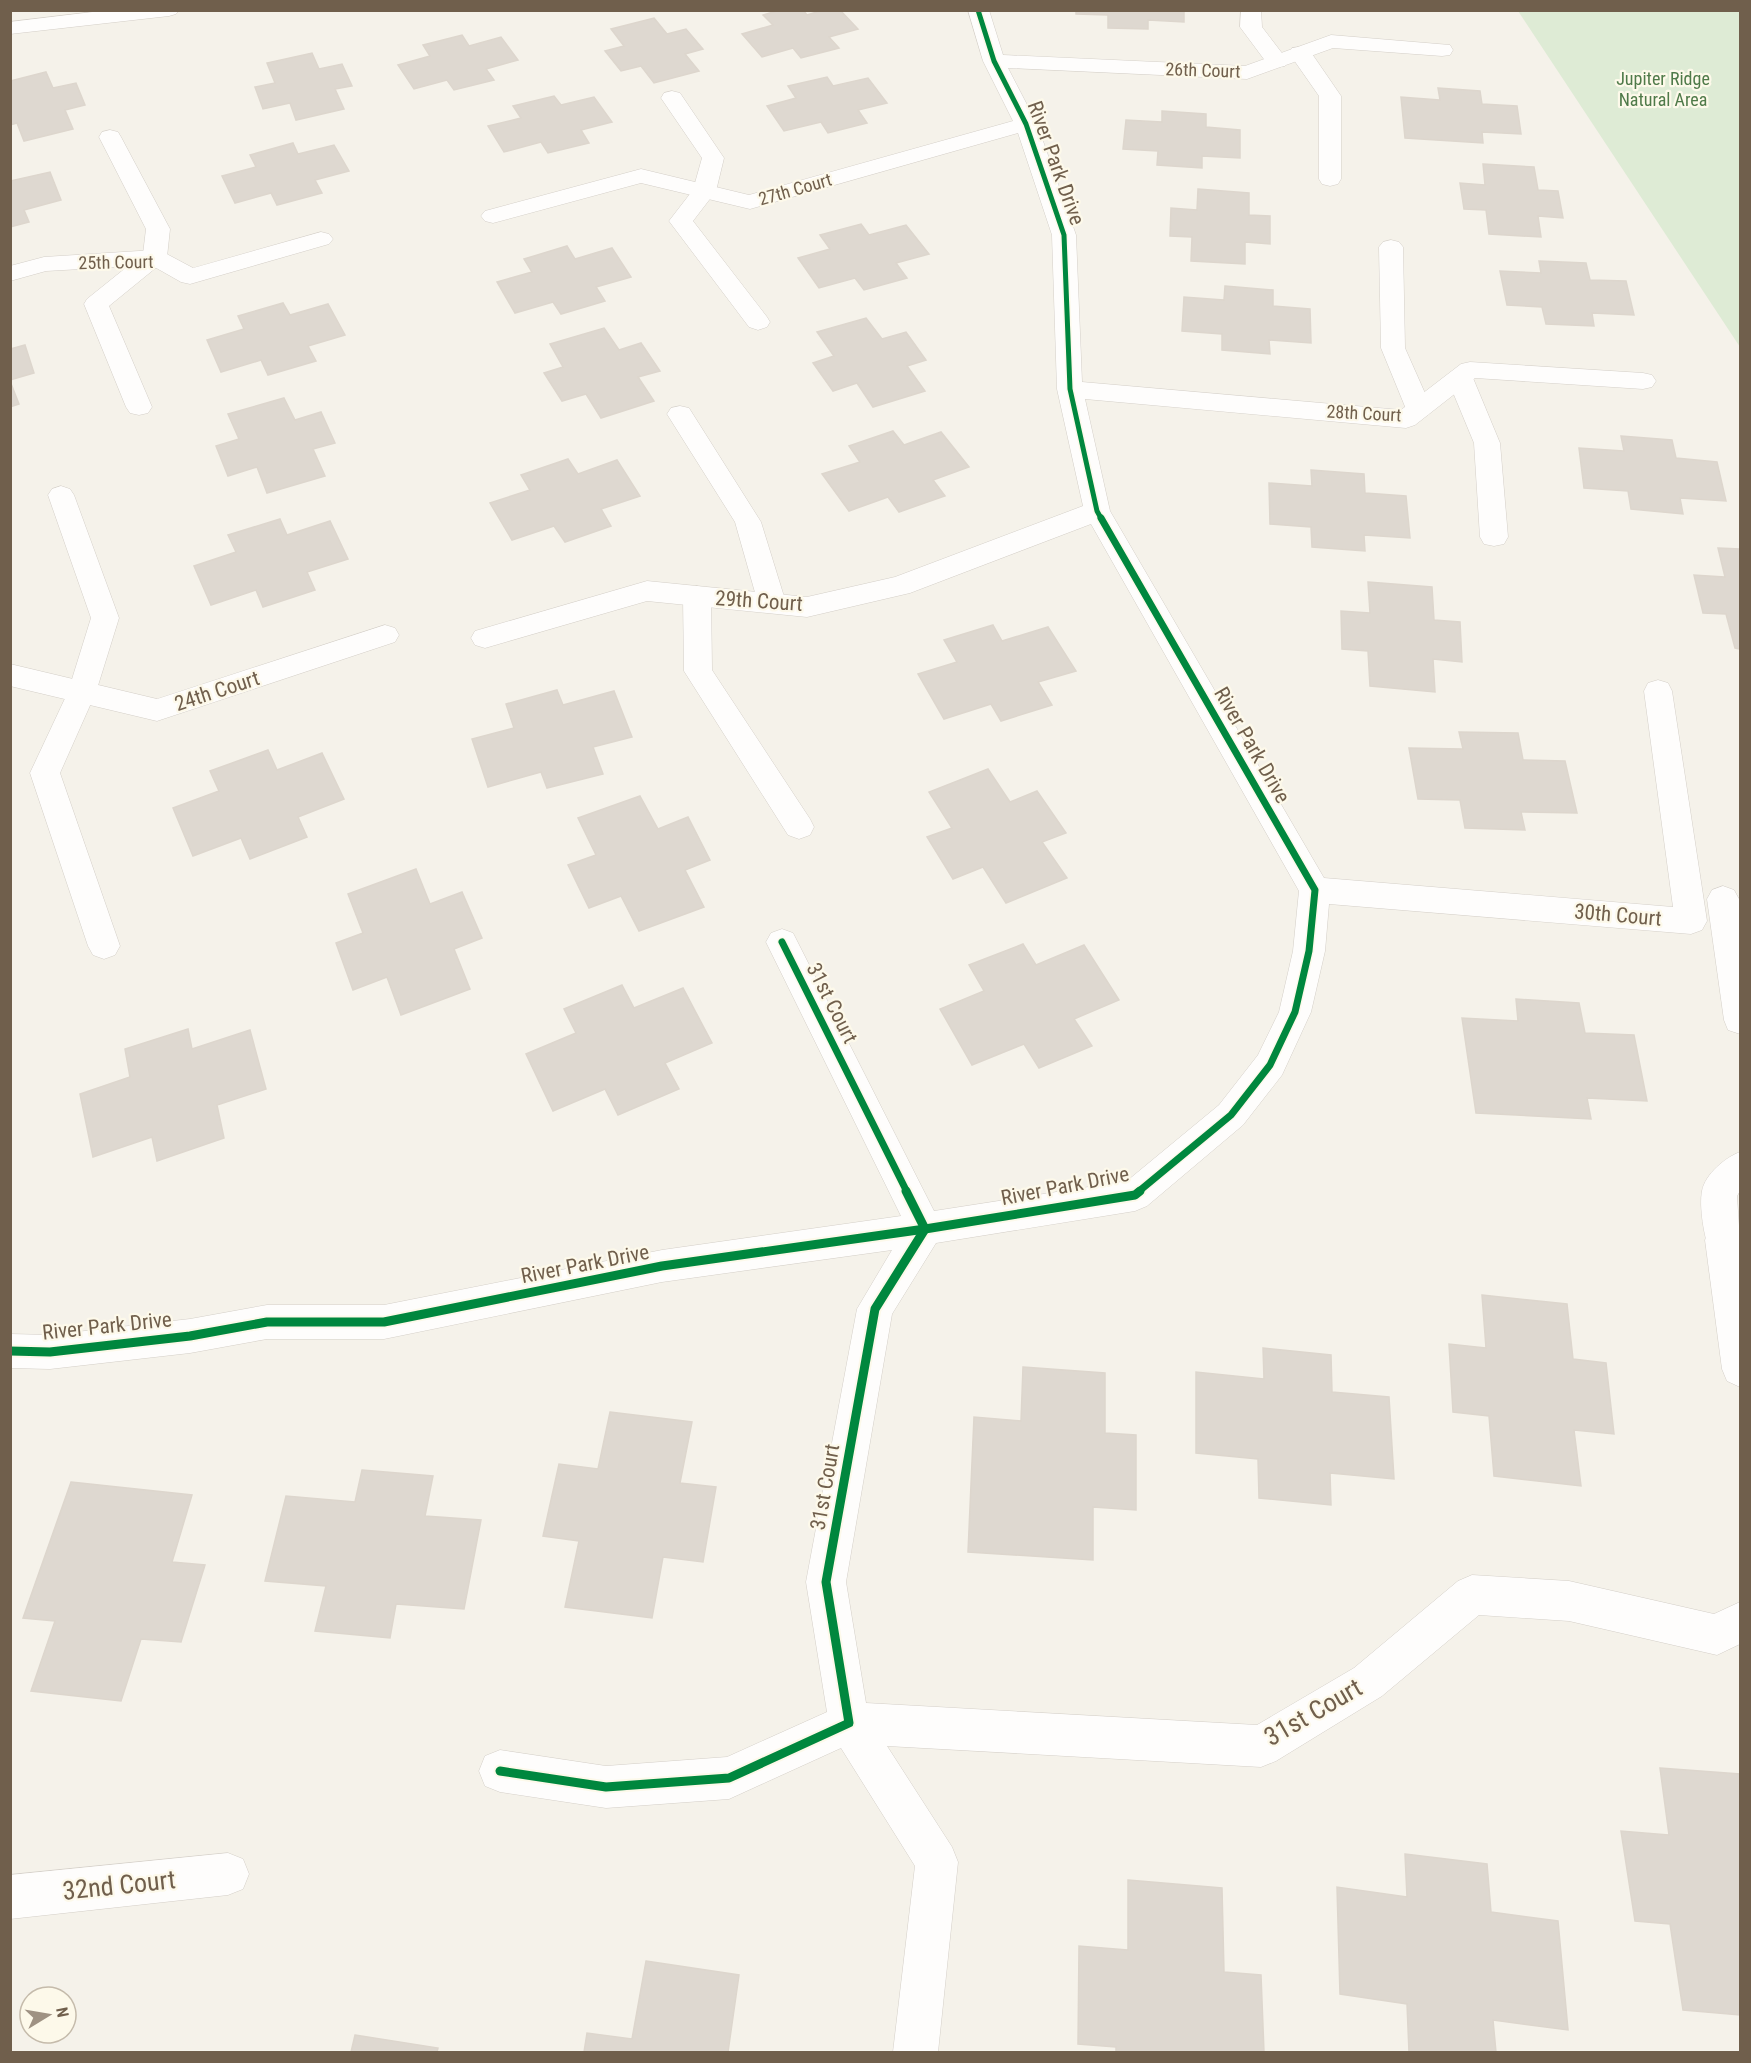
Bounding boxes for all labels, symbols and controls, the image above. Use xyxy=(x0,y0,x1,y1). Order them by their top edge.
street label: 26th Court xyxy=(1165,58,1241,82)
park label: Jupiter Ridge Natural Area xyxy=(1616,68,1710,110)
street label: River Park Drive xyxy=(1022,98,1090,228)
street label: 27th Court xyxy=(756,169,834,209)
street label: 25th Court xyxy=(78,251,154,273)
street label: 28th Court xyxy=(1326,401,1402,425)
street label: 29th Court xyxy=(714,586,804,616)
street label: 24th Court xyxy=(172,666,262,716)
street label: River Park Drive xyxy=(1209,683,1295,807)
street label: 30th Court xyxy=(1573,899,1663,931)
street label: 31st Court xyxy=(802,959,862,1047)
street label: River Park Drive xyxy=(999,1162,1131,1210)
street label: River Park Drive xyxy=(519,1240,651,1288)
street label: River Park Drive xyxy=(41,1307,173,1345)
street label: 31st Court xyxy=(806,1442,844,1532)
street label: 31st Court xyxy=(1259,1672,1367,1752)
street label: 32nd Court xyxy=(61,1864,177,1906)
north arrow xyxy=(18,1985,78,2045)
text: N xyxy=(52,2006,72,2019)

